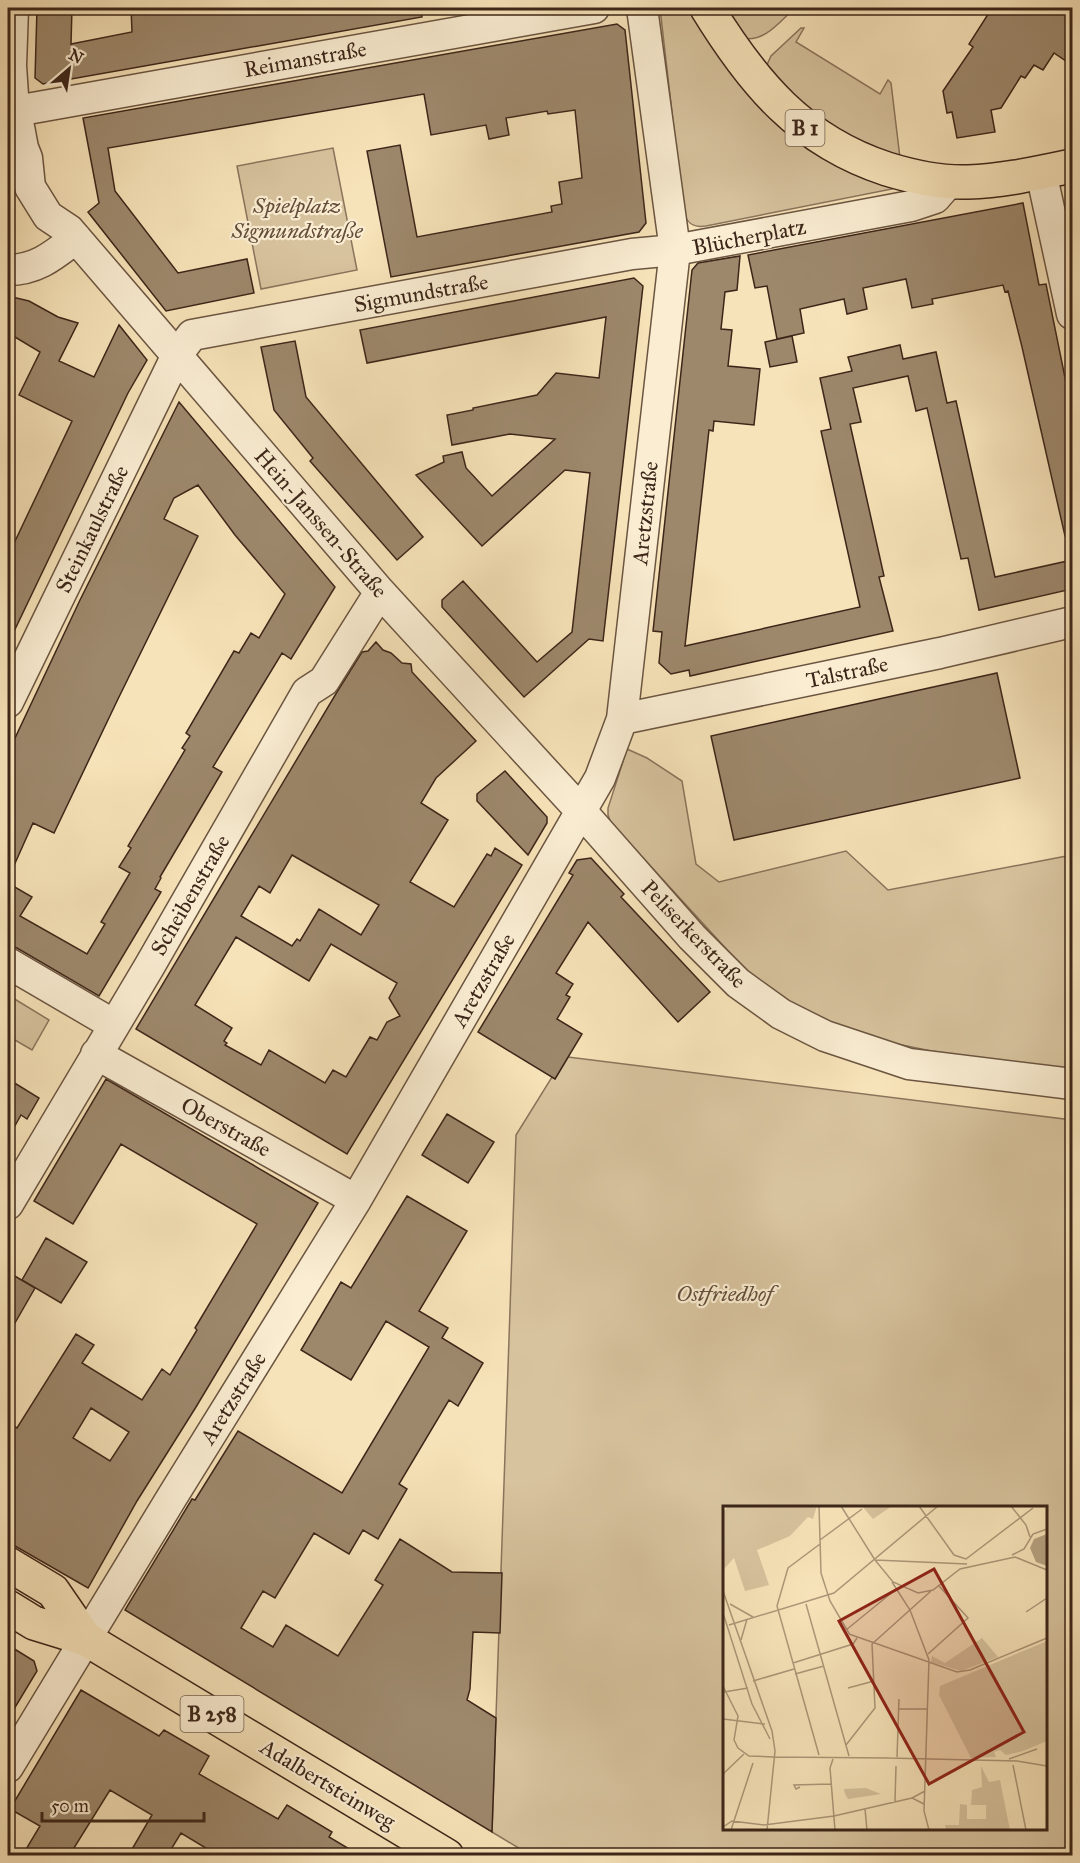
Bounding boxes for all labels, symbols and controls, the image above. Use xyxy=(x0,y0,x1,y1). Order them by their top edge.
street label: Reimanstraße xyxy=(242,35,368,83)
north arrow xyxy=(39,39,99,99)
text: N xyxy=(65,45,87,68)
road number: B 1 xyxy=(786,110,824,146)
park label: Spielplatz Sigmundstraße xyxy=(230,192,363,244)
street label: Blücherplatz xyxy=(690,213,808,261)
street label: Sigmundstraße xyxy=(352,268,490,318)
street label: Hein-Janssen-Straße xyxy=(249,443,393,603)
street label: Aretzstraße xyxy=(626,460,664,567)
street label: Steinkaulstraße xyxy=(49,461,135,597)
street label: Talstraße xyxy=(804,650,890,694)
street label: Scheibenstraße xyxy=(145,830,235,960)
street label: Peliserkerstraße xyxy=(636,874,752,994)
street label: Aretzstraße xyxy=(445,928,521,1033)
street label: Oberstraße xyxy=(176,1091,276,1163)
park label: Ostfriedhof xyxy=(676,1280,779,1307)
street label: Aretzstraße xyxy=(193,1347,272,1450)
inset map xyxy=(723,1506,1047,1830)
road number: B 258 xyxy=(180,1696,244,1732)
street label: Adalbertsteinweg xyxy=(255,1732,401,1835)
scale bar xyxy=(42,1785,204,1823)
text: 50 m xyxy=(51,1795,89,1817)

